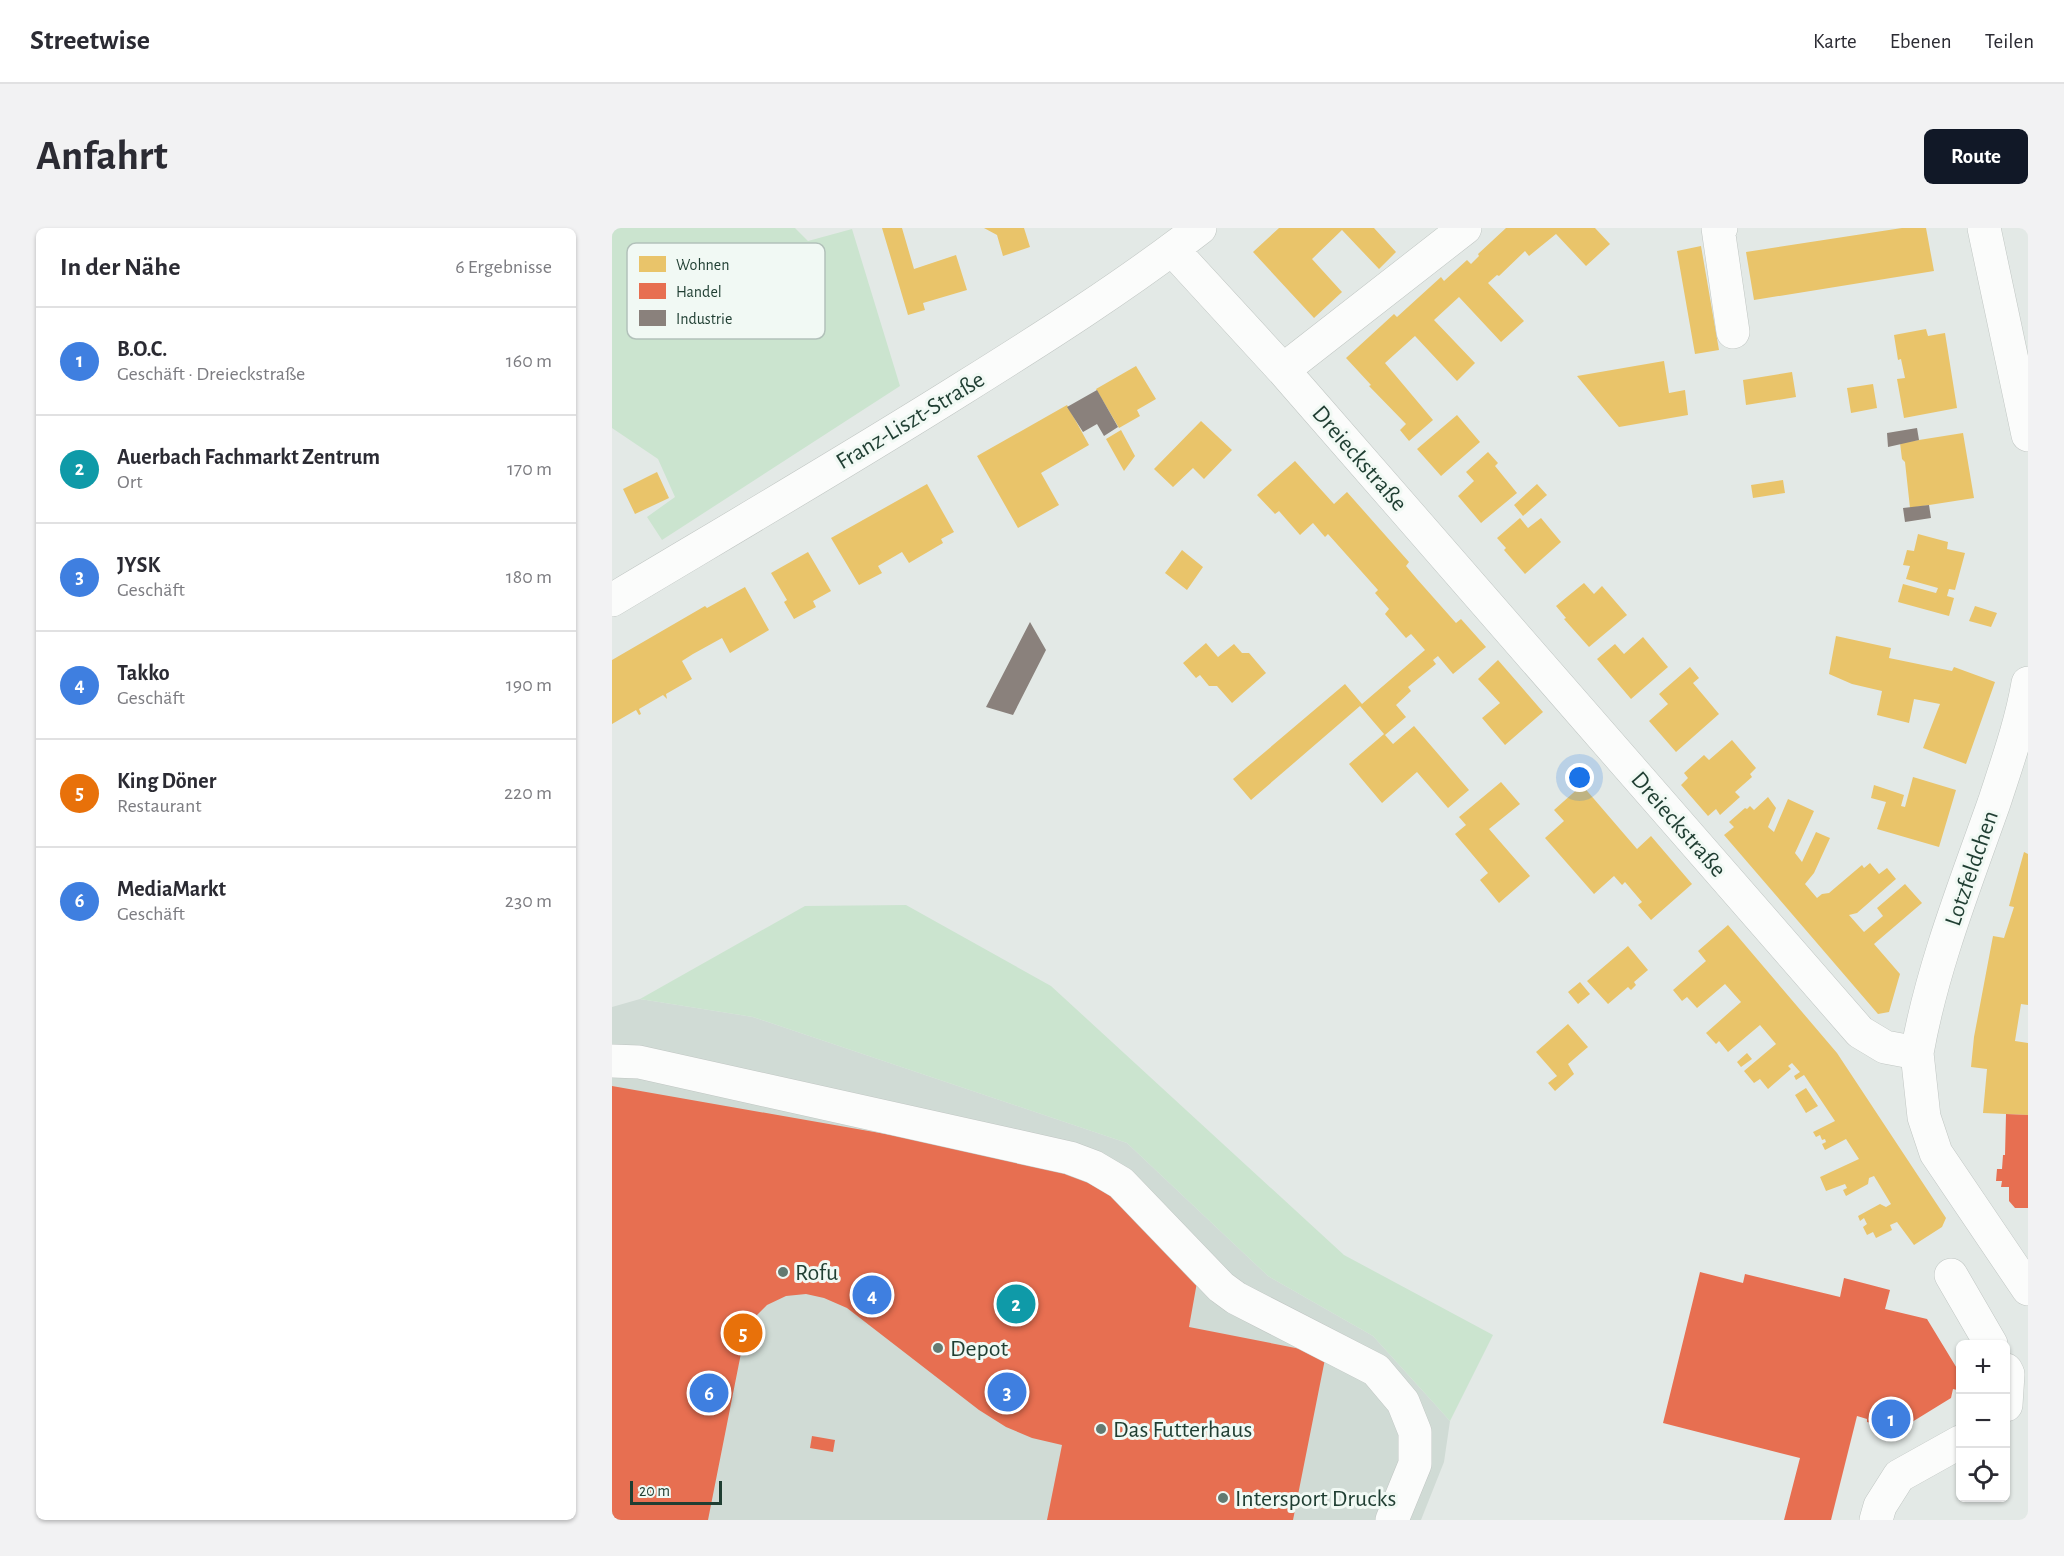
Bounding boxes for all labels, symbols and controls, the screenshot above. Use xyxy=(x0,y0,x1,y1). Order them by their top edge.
text: Streetwise xyxy=(30,27,150,55)
text: Karte xyxy=(1813,31,1857,52)
text: Ebenen xyxy=(1890,31,1952,52)
text: Teilen xyxy=(1985,31,2034,52)
button: Route xyxy=(1924,129,2028,184)
text: Anfahrt xyxy=(36,135,168,177)
legend xyxy=(627,243,825,339)
text: In der Nähe xyxy=(60,254,180,280)
text: 6 Ergebnisse xyxy=(455,257,552,277)
text: Wohnen xyxy=(676,257,730,273)
text: Handel xyxy=(676,284,722,300)
text: Industrie xyxy=(676,311,732,327)
text: B.O.C. xyxy=(117,338,167,360)
text: 1 xyxy=(76,351,83,371)
text: 160 m xyxy=(506,351,552,371)
text: Geschäft · Dreieckstraße xyxy=(117,364,305,384)
street label: Franz-Liszt-Straße xyxy=(832,367,989,474)
street label: Dreieckstraße xyxy=(1307,401,1411,516)
text: Auerbach Fachmarkt Zentrum xyxy=(117,446,380,468)
text: 2 xyxy=(75,459,84,479)
text: 170 m xyxy=(507,459,552,479)
text: Ort xyxy=(117,472,143,492)
text: JYSK xyxy=(117,554,160,576)
text: 3 xyxy=(75,567,84,587)
text: 180 m xyxy=(506,567,552,587)
text: Geschäft xyxy=(117,580,185,600)
text: Takko xyxy=(117,662,170,684)
text: 4 xyxy=(74,675,85,695)
text: 190 m xyxy=(506,675,552,695)
text: Geschäft xyxy=(117,688,185,708)
your location xyxy=(1565,763,1594,792)
street label: Dreieckstraße xyxy=(1626,767,1730,882)
text: King Döner xyxy=(117,770,216,792)
text: 5 xyxy=(75,783,84,803)
text: 220 m xyxy=(504,783,552,803)
text: Restaurant xyxy=(117,796,202,816)
street label: Lotzfeldchen xyxy=(1941,807,2003,929)
text: MediaMarkt xyxy=(117,878,226,900)
text: 6 xyxy=(75,891,84,911)
text: 230 m xyxy=(505,891,552,911)
text: Geschäft xyxy=(117,904,185,924)
place label: Rofu xyxy=(795,1261,838,1285)
marker: Rofu xyxy=(776,1265,790,1279)
pin: 4 xyxy=(852,1272,892,1318)
pin: 2 xyxy=(996,1282,1036,1326)
pin: 5 xyxy=(724,1310,762,1356)
place label: Depot xyxy=(950,1337,1009,1361)
map controls xyxy=(1956,1340,2010,1502)
button: + xyxy=(1956,1340,2010,1394)
marker: Depot xyxy=(931,1341,945,1355)
pin: 6 xyxy=(690,1370,728,1416)
pin: 3 xyxy=(988,1370,1026,1414)
button: − xyxy=(1956,1394,2010,1448)
pin: 1 xyxy=(1872,1396,1910,1442)
place label: Das Futterhaus xyxy=(1113,1418,1252,1442)
marker: Das Futterhaus xyxy=(1094,1422,1108,1436)
button: locate xyxy=(1956,1448,2010,1502)
scale bar xyxy=(630,1478,722,1506)
text: 20 m xyxy=(639,1483,670,1499)
place label: Intersport Drucks xyxy=(1235,1487,1396,1511)
marker: Intersport Drucks xyxy=(1216,1491,1230,1505)

